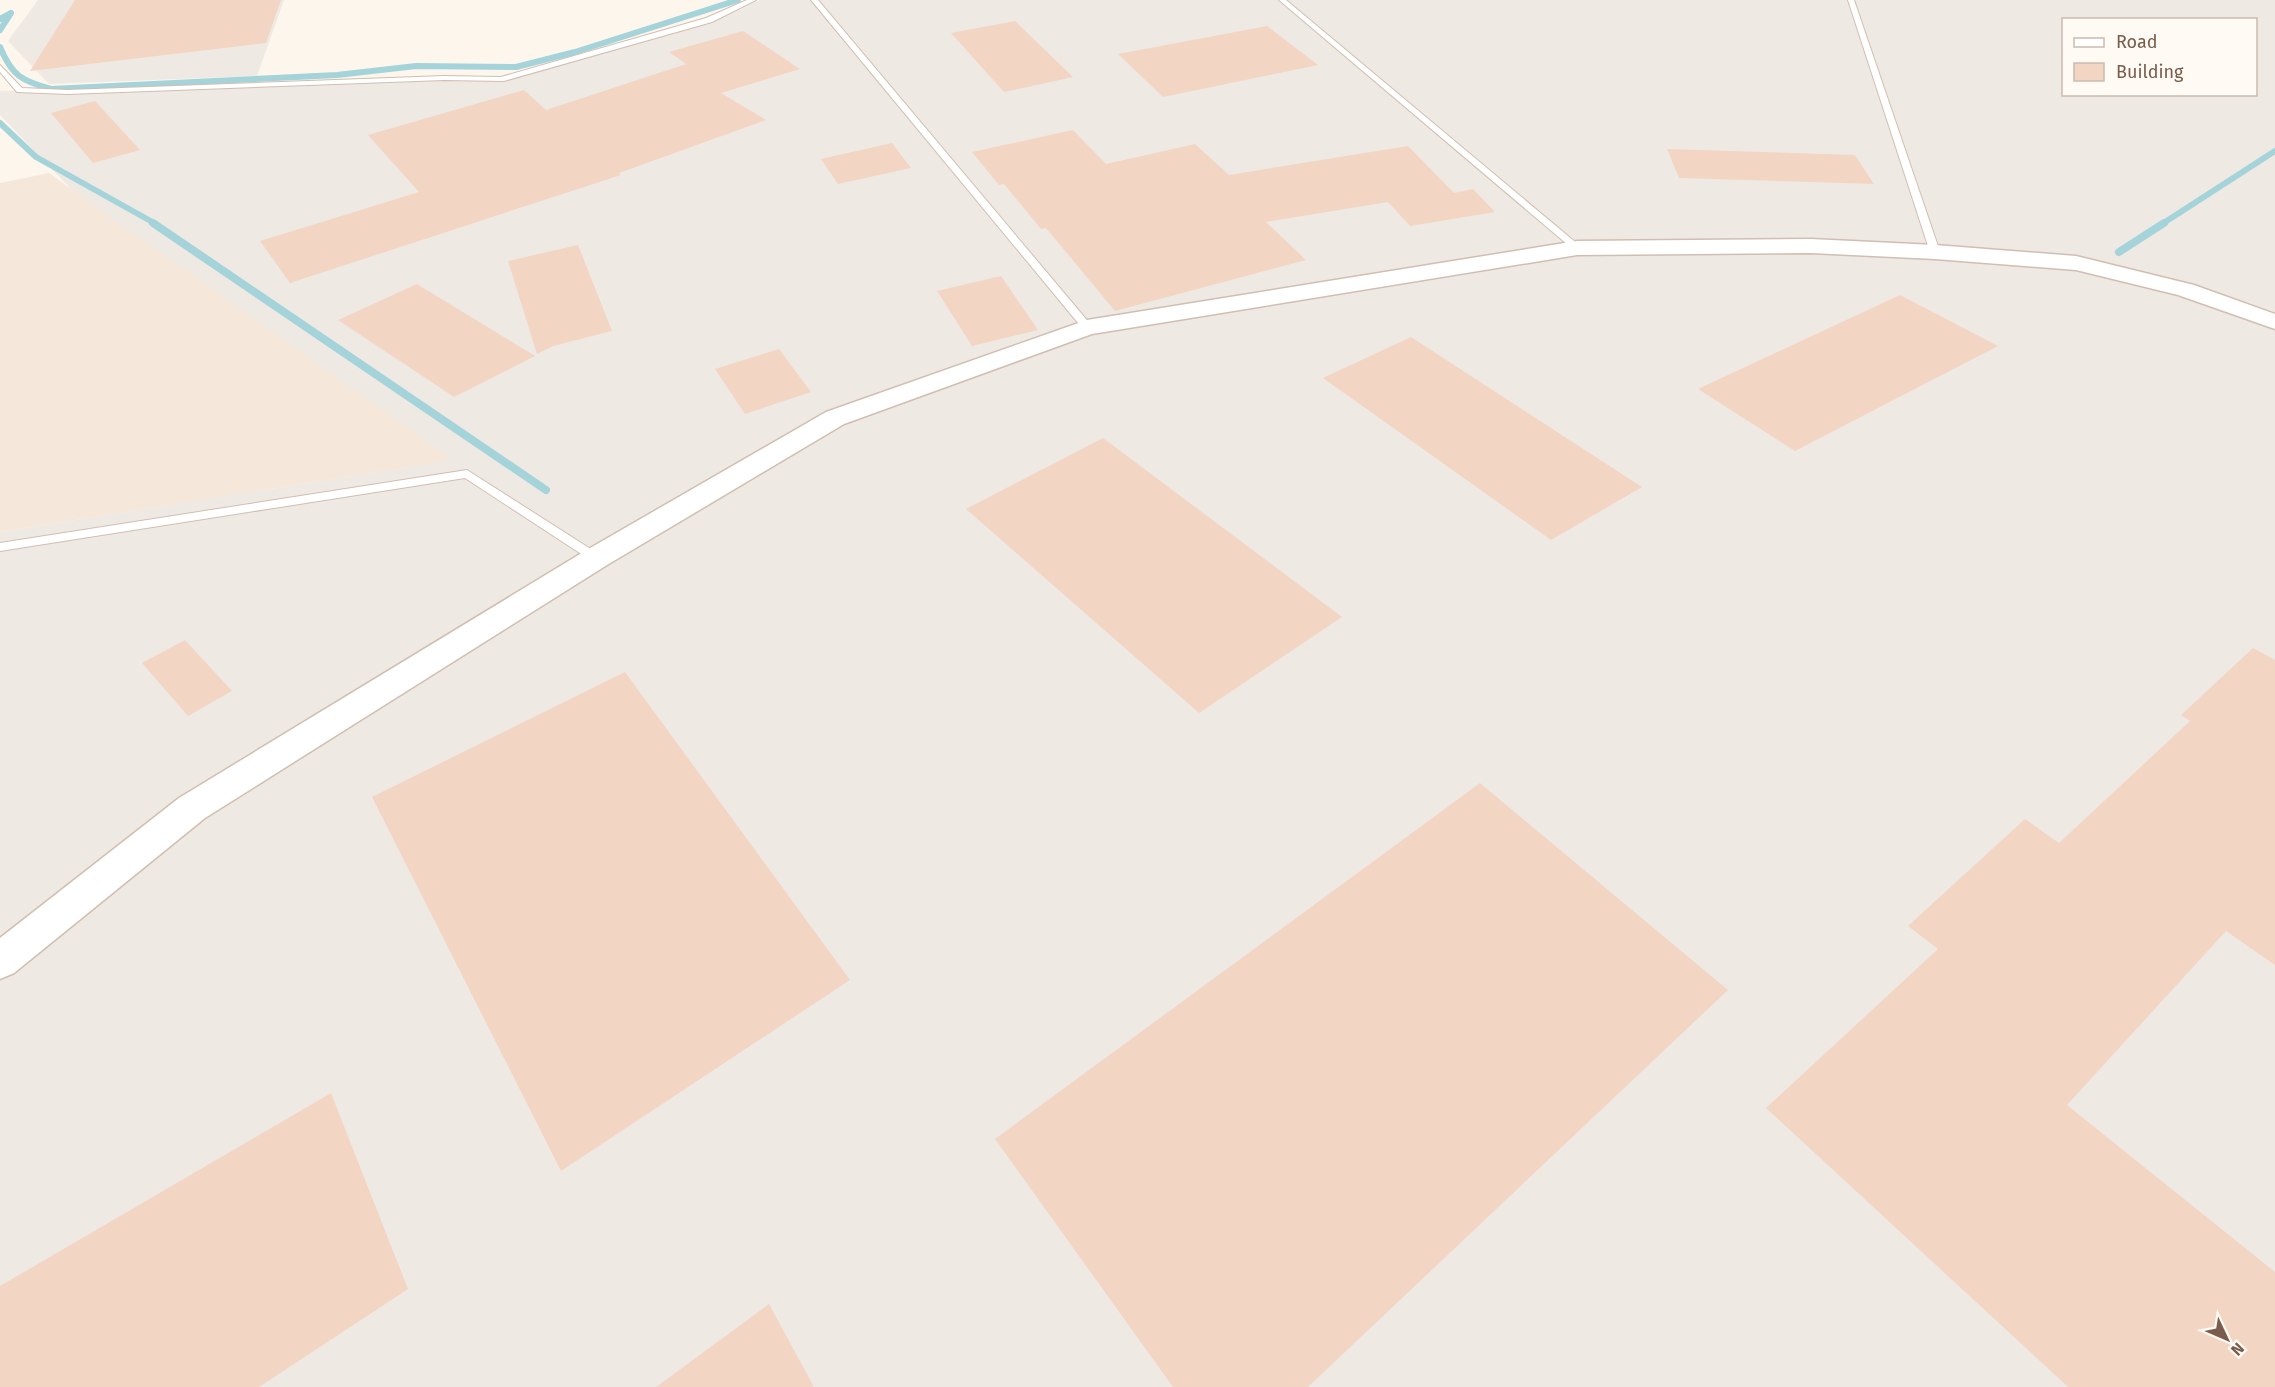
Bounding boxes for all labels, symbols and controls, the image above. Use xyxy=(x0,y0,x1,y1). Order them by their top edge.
legend xyxy=(2062,18,2257,96)
text: Road xyxy=(2116,31,2158,53)
text: Building xyxy=(2116,61,2184,83)
north arrow xyxy=(2197,1309,2257,1369)
text: N xyxy=(2227,1339,2248,1359)

